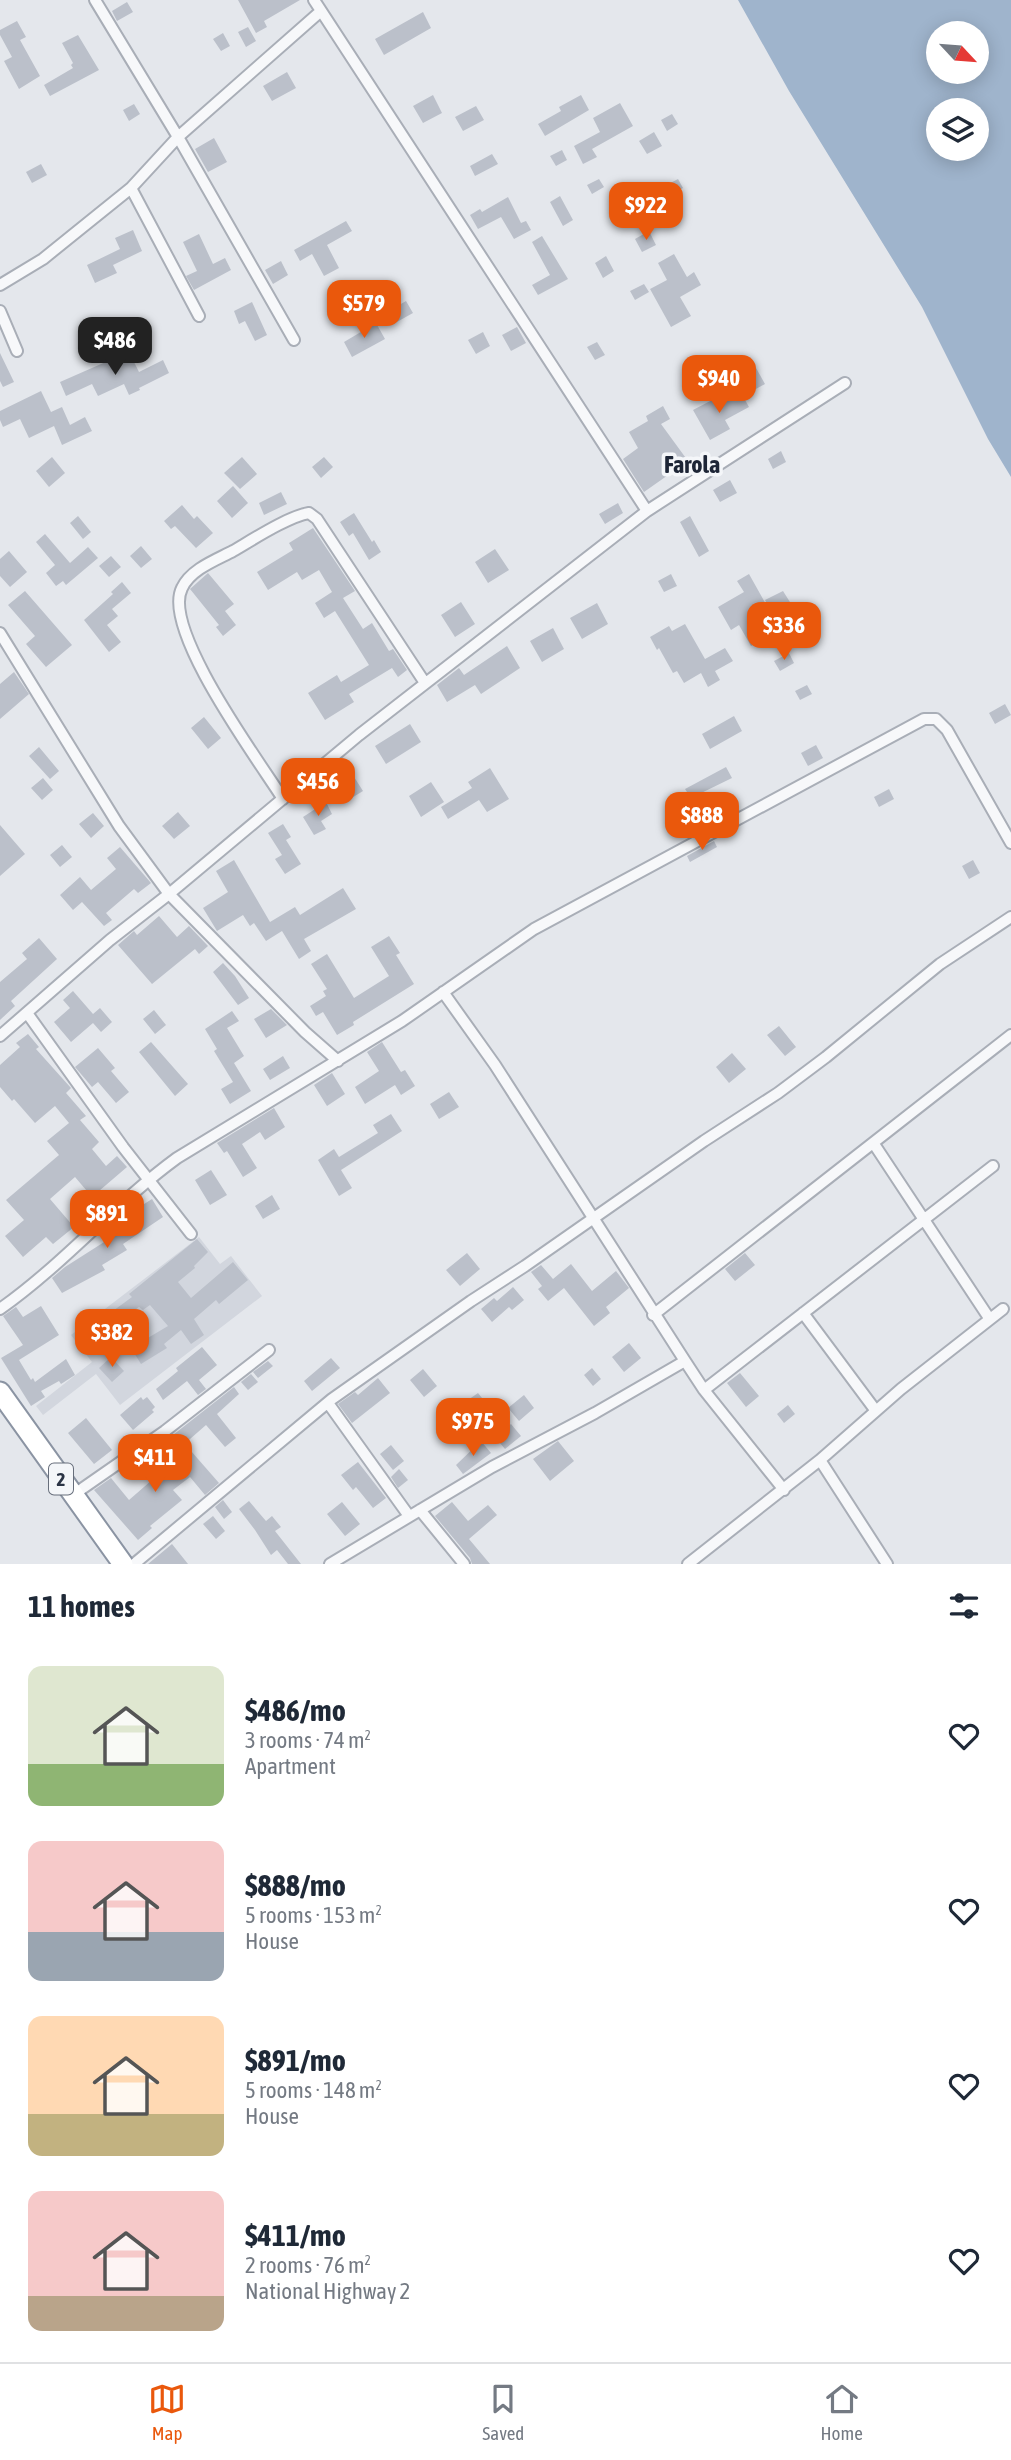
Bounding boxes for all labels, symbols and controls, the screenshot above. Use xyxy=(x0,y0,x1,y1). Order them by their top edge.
north arrow xyxy=(926,21,989,84)
map controls xyxy=(926,21,989,161)
button: layers xyxy=(926,98,989,161)
pin: $922 xyxy=(605,182,687,242)
text: $922 xyxy=(625,192,667,218)
pin: $579 xyxy=(323,280,405,340)
text: $579 xyxy=(343,290,385,316)
pin: $486 xyxy=(74,318,156,377)
text: $486 xyxy=(94,327,136,353)
pin: $940 xyxy=(678,356,760,415)
text: $940 xyxy=(698,365,740,391)
district label: Farola xyxy=(664,451,720,478)
pin: $336 xyxy=(743,602,825,662)
text: $336 xyxy=(763,612,805,638)
pin: $456 xyxy=(277,758,359,818)
text: $456 xyxy=(297,768,339,794)
pin: $888 xyxy=(661,792,743,852)
text: $888 xyxy=(681,802,723,828)
pin: $891 xyxy=(66,1190,148,1250)
text: $891 xyxy=(86,1200,128,1226)
pin: $382 xyxy=(71,1310,153,1369)
text: $382 xyxy=(91,1319,133,1345)
pin: $975 xyxy=(432,1398,514,1458)
text: $975 xyxy=(452,1408,494,1434)
pin: $411 xyxy=(114,1434,196,1494)
text: $411 xyxy=(134,1444,176,1470)
road number: 2 xyxy=(49,1464,73,1494)
icon: filters xyxy=(945,1587,983,1625)
text: 11 homes xyxy=(28,1589,135,1623)
text: $486/mo xyxy=(245,1693,346,1727)
icon: home xyxy=(84,1694,168,1778)
icon: heart xyxy=(945,1717,983,1755)
text: 3 rooms · 74 m² xyxy=(245,1727,371,1753)
text: Apartment xyxy=(245,1753,336,1779)
text: $888/mo xyxy=(245,1868,346,1902)
icon: home xyxy=(84,1869,168,1953)
icon: heart xyxy=(945,1892,983,1930)
text: 5 rooms · 153 m² xyxy=(245,1902,382,1928)
text: House xyxy=(245,1928,299,1954)
text: $891/mo xyxy=(245,2043,346,2077)
icon: home xyxy=(84,2044,168,2128)
icon: heart xyxy=(945,2067,983,2105)
text: 5 rooms · 148 m² xyxy=(245,2077,382,2103)
text: House xyxy=(245,2103,299,2129)
text: $411/mo xyxy=(245,2218,346,2252)
icon: home xyxy=(84,2219,168,2303)
icon: heart xyxy=(945,2242,983,2280)
text: 2 rooms · 76 m² xyxy=(245,2252,371,2278)
text: National Highway 2 xyxy=(245,2278,410,2304)
tab: Map xyxy=(148,2380,186,2444)
tab: Saved xyxy=(482,2380,524,2444)
tab: Home xyxy=(821,2380,863,2444)

